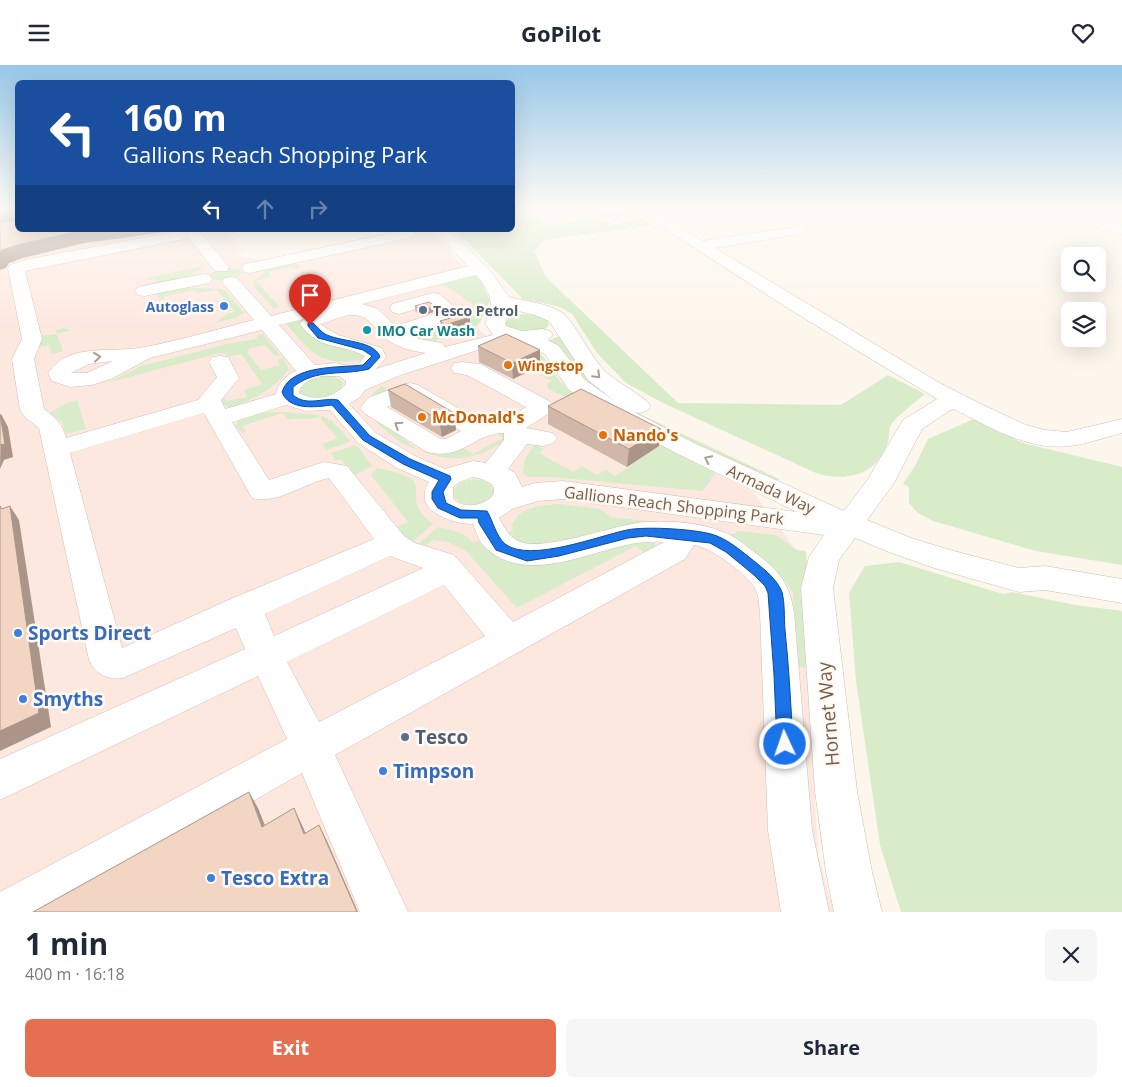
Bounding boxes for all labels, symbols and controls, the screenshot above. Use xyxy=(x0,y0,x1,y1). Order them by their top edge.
text: GoPilot xyxy=(521,18,601,48)
icon: menu xyxy=(25,19,53,47)
icon: heart xyxy=(1069,19,1097,47)
text: 160 m xyxy=(123,94,227,141)
icon: left xyxy=(40,100,105,165)
text: Gallions Reach Shopping Park xyxy=(123,139,427,169)
icon: left xyxy=(198,195,226,223)
icon: ahead xyxy=(251,195,279,223)
icon: right xyxy=(304,195,332,223)
map controls xyxy=(1061,247,1106,347)
button: search xyxy=(1061,247,1106,292)
pin xyxy=(289,274,331,325)
icon: arrive xyxy=(296,281,324,309)
place label: Autoglass xyxy=(146,297,214,316)
marker: Autoglass xyxy=(218,300,230,312)
place label: Tesco Petrol xyxy=(433,301,518,320)
button: layers xyxy=(1061,302,1106,347)
marker: Tesco Petrol xyxy=(417,304,429,316)
place label: IMO Car Wash xyxy=(377,321,475,340)
marker: IMO Car Wash xyxy=(361,324,373,336)
one-way arrow xyxy=(93,352,101,363)
place label: Wingstop xyxy=(518,356,584,375)
marker: Wingstop xyxy=(502,359,514,371)
one-way arrow xyxy=(591,369,600,378)
place label: McDonald's xyxy=(432,406,525,428)
marker: McDonald's xyxy=(416,411,428,423)
one-way arrow xyxy=(395,422,404,432)
place label: Nando's xyxy=(613,424,678,446)
marker: Nando's xyxy=(597,429,609,441)
one-way arrow xyxy=(705,455,714,465)
street label: Armada Way xyxy=(723,459,820,519)
street label: Gallions Reach Shopping Park xyxy=(563,481,786,529)
place label: Sports Direct xyxy=(28,620,151,646)
marker: Sports Direct xyxy=(12,627,24,639)
street label: Hornet Way xyxy=(810,660,846,767)
place label: Smyths xyxy=(33,686,103,712)
marker: Smyths xyxy=(17,693,29,705)
position arrow xyxy=(758,717,810,769)
place label: Tesco xyxy=(415,724,468,750)
marker: Tesco xyxy=(399,731,411,743)
place label: Timpson xyxy=(393,758,474,784)
marker: Timpson xyxy=(377,765,389,777)
place label: Tesco Extra xyxy=(221,865,329,891)
marker: Tesco Extra xyxy=(205,872,217,884)
text: 1 min xyxy=(25,923,108,964)
button: close xyxy=(1045,929,1097,981)
text: 400 m · 16:18 xyxy=(25,963,125,985)
button: Exit xyxy=(25,1019,556,1077)
button: Share xyxy=(566,1019,1097,1077)

